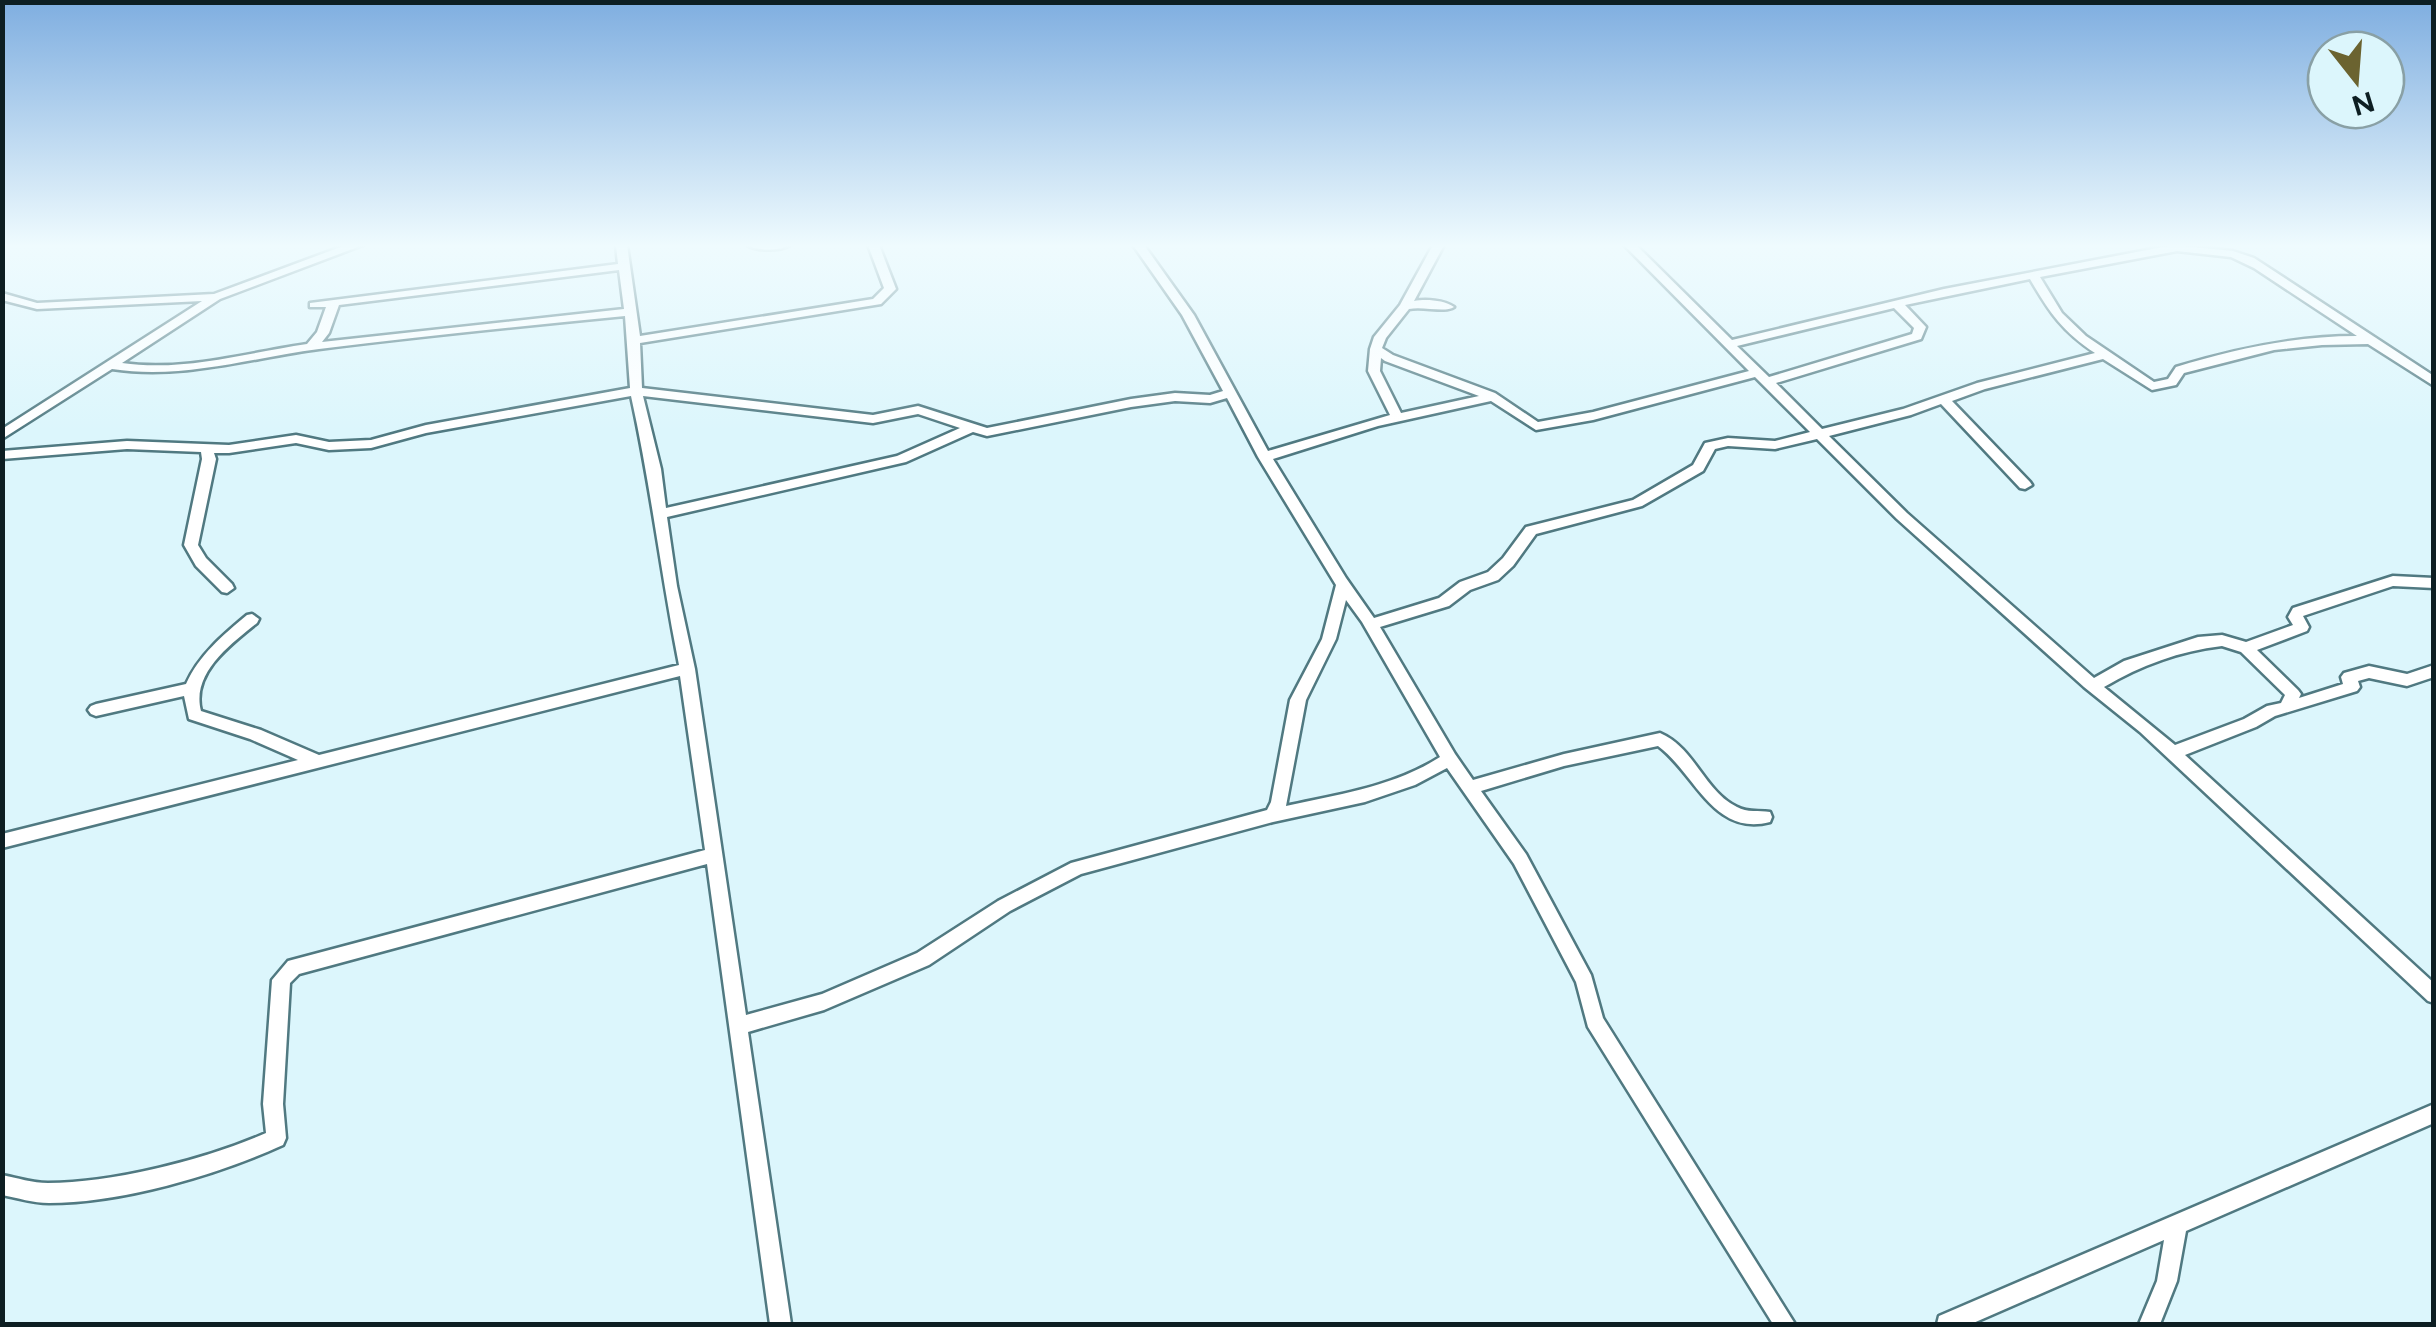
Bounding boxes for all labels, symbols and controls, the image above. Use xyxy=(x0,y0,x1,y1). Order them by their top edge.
north arrow xyxy=(2306,30,2406,130)
text: N xyxy=(2348,84,2379,123)

